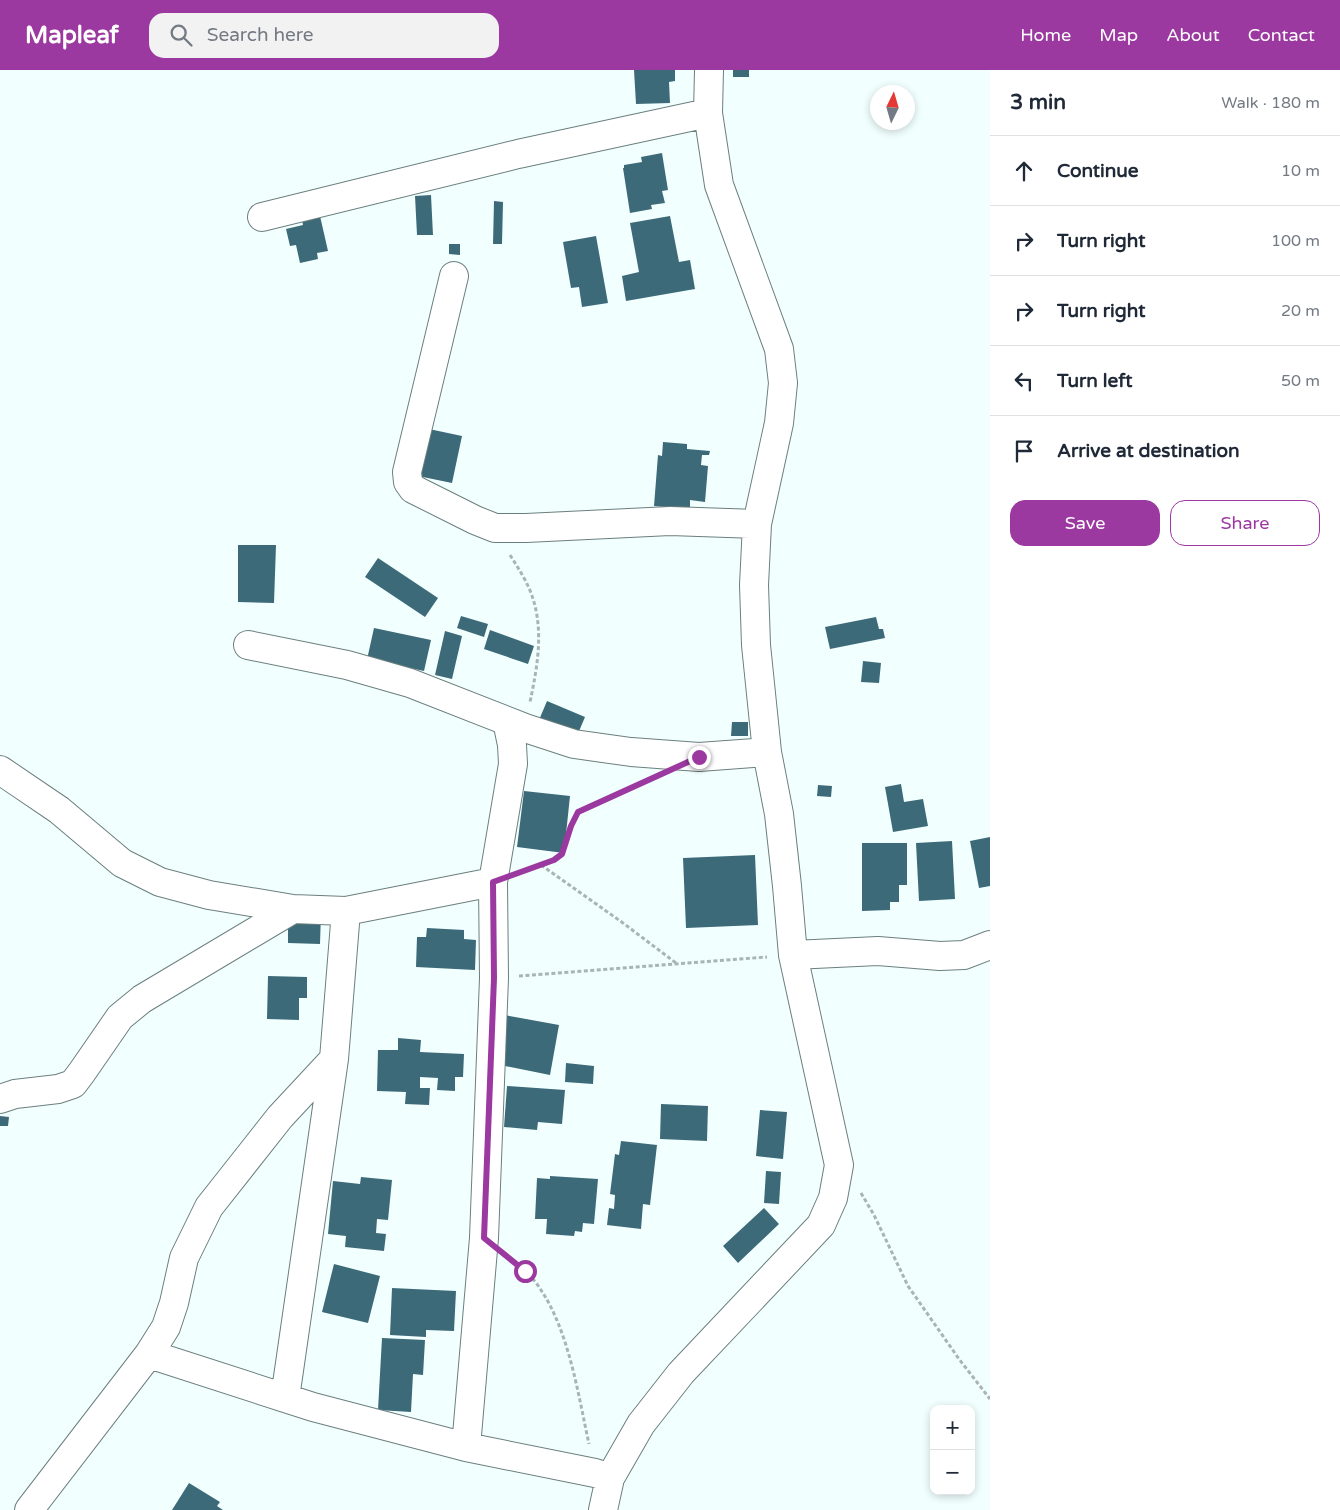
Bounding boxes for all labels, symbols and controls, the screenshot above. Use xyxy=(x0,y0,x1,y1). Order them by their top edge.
search box xyxy=(149,13,499,58)
text: Mapleaf xyxy=(25,21,119,50)
icon: search xyxy=(167,21,195,49)
text: Search here xyxy=(207,24,314,46)
text: Home xyxy=(1020,24,1071,46)
text: Map xyxy=(1099,24,1138,46)
text: About xyxy=(1166,24,1220,46)
text: Contact xyxy=(1248,24,1315,46)
north arrow xyxy=(870,85,915,130)
text: 3 min xyxy=(1010,90,1066,115)
text: Walk · 180 m xyxy=(1221,93,1320,113)
icon: ahead xyxy=(1010,157,1038,185)
text: Continue xyxy=(1057,160,1139,182)
text: 10 m xyxy=(1281,161,1320,181)
icon: right xyxy=(1010,227,1038,255)
text: Turn right xyxy=(1057,230,1145,252)
text: 100 m xyxy=(1271,231,1320,251)
icon: right xyxy=(1010,297,1038,325)
text: Turn right xyxy=(1057,300,1145,322)
text: 20 m xyxy=(1281,301,1320,321)
icon: left xyxy=(1010,367,1038,395)
text: Turn left xyxy=(1057,370,1133,392)
text: 50 m xyxy=(1281,371,1320,391)
icon: arrive xyxy=(1010,437,1038,465)
text: Arrive at destination xyxy=(1057,440,1240,462)
button: Save xyxy=(1010,500,1160,546)
button: Share xyxy=(1170,500,1320,546)
route end xyxy=(688,746,711,769)
route start xyxy=(514,1260,537,1283)
map controls xyxy=(930,1405,975,1495)
button: + xyxy=(930,1405,975,1450)
button: − xyxy=(930,1450,975,1495)

